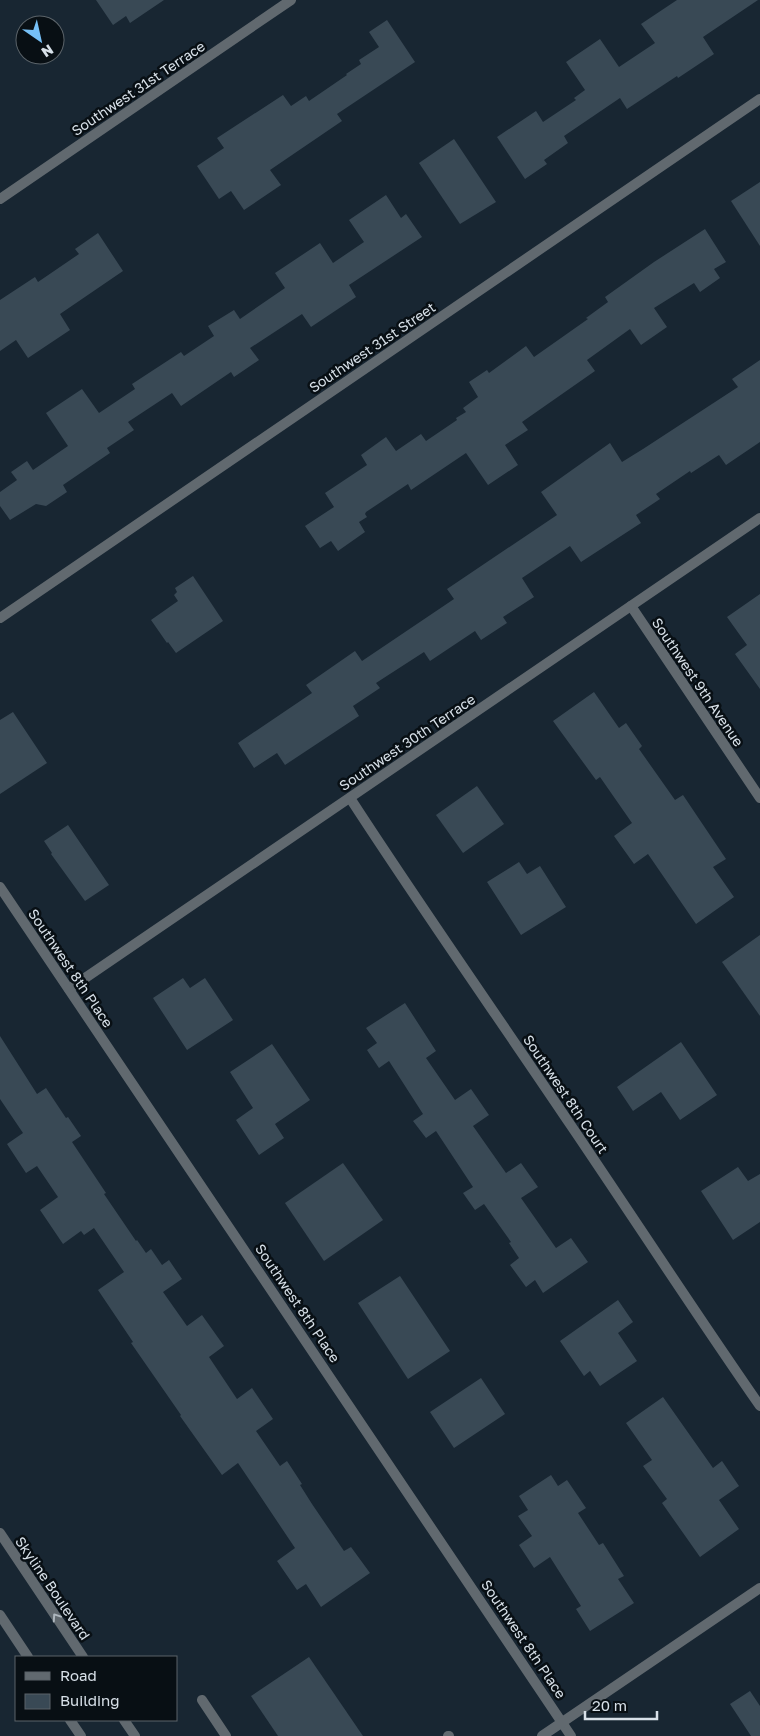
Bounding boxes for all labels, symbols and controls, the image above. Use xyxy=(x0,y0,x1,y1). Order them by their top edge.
north arrow xyxy=(15,15,65,65)
street label: Southwest 31st Terrace xyxy=(68,37,208,139)
text: N xyxy=(38,41,57,61)
street label: Southwest 31st Street xyxy=(306,298,438,396)
street label: Southwest 9th Avenue xyxy=(649,615,747,749)
street label: Southwest 30th Terrace xyxy=(336,690,478,794)
street label: Southwest 8th Place xyxy=(25,905,117,1031)
street label: Southwest 8th Court xyxy=(520,1031,612,1157)
street label: Southwest 8th Place xyxy=(252,1240,344,1366)
street label: Skyline Boulevard xyxy=(12,1533,94,1643)
street label: Southwest 8th Place xyxy=(478,1576,570,1702)
one-way arrow xyxy=(52,1613,62,1622)
legend xyxy=(15,1656,178,1721)
text: Road xyxy=(60,1666,97,1684)
scale bar xyxy=(585,1688,658,1720)
text: Building xyxy=(60,1691,120,1709)
text: 20 m xyxy=(592,1696,627,1714)

